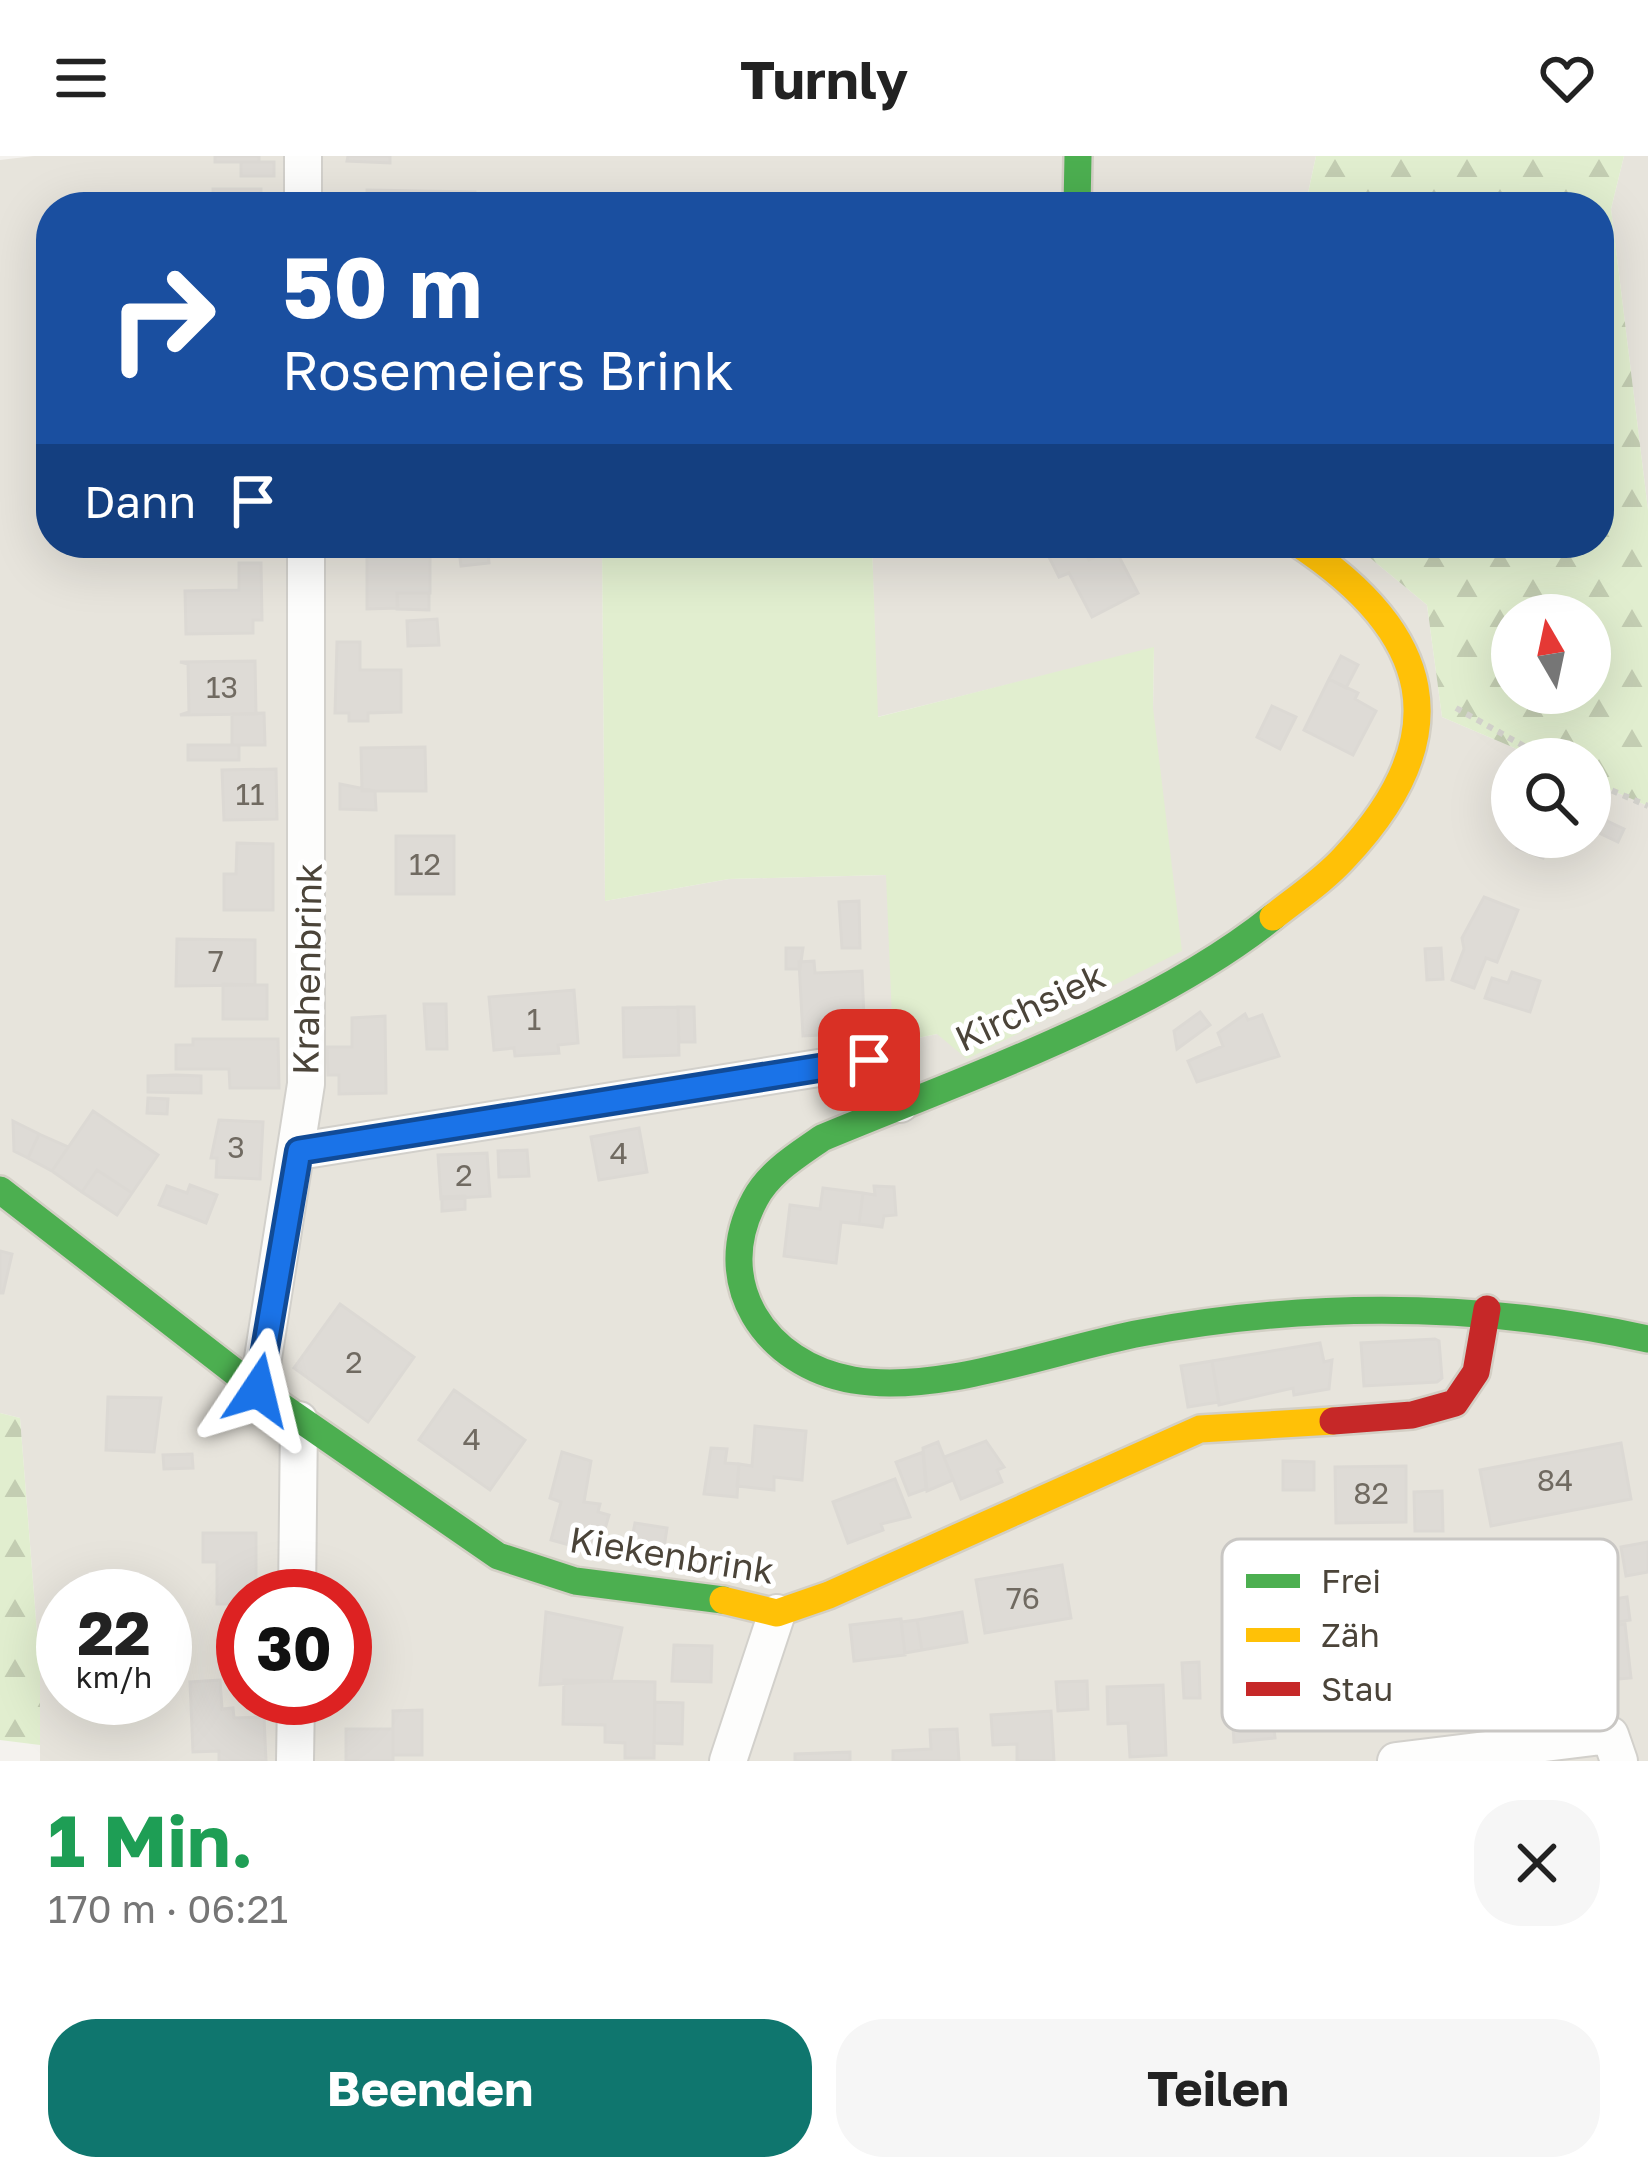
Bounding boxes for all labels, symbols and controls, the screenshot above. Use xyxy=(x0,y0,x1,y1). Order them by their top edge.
icon: menu xyxy=(48,45,114,111)
icon: heart xyxy=(1534,45,1600,111)
text: Turnly xyxy=(740,46,908,111)
text: 50 m xyxy=(282,236,482,336)
icon: right xyxy=(84,240,240,396)
text: Rosemeiers Brink xyxy=(282,337,734,402)
icon: arrive xyxy=(220,468,286,534)
text: Dann xyxy=(84,474,196,528)
north arrow xyxy=(1491,594,1611,714)
map controls xyxy=(1491,594,1611,858)
house number: 13 xyxy=(206,669,238,705)
button: search xyxy=(1491,738,1611,858)
house number: 11 xyxy=(235,776,265,812)
house number: 12 xyxy=(409,846,441,882)
street label: Krahenbrink xyxy=(283,862,330,1076)
house number: 7 xyxy=(208,943,224,979)
street label: Kirchsiek xyxy=(948,953,1111,1060)
house number: 1 xyxy=(527,1001,541,1037)
pin xyxy=(818,1009,920,1111)
icon: arrive xyxy=(836,1027,902,1093)
house number: 3 xyxy=(227,1129,245,1165)
house number: 4 xyxy=(610,1135,628,1171)
house number: 2 xyxy=(455,1157,473,1193)
position arrow xyxy=(195,1327,321,1453)
house number: 2 xyxy=(345,1344,363,1380)
house number: 4 xyxy=(463,1421,481,1457)
house number: 84 xyxy=(1537,1462,1573,1498)
house number: 82 xyxy=(1353,1475,1389,1511)
street label: Kiekenbrink xyxy=(567,1517,777,1592)
legend xyxy=(1222,1539,1618,1731)
text: Frei xyxy=(1321,1561,1381,1600)
speed limit sign: 30 xyxy=(216,1569,372,1725)
house number: 76 xyxy=(1006,1580,1040,1616)
text: 22 xyxy=(77,1596,151,1668)
text: Zäh xyxy=(1321,1615,1380,1654)
text: km/h xyxy=(76,1659,152,1695)
text: Stau xyxy=(1321,1669,1393,1708)
text: 1 Min. xyxy=(48,1796,254,1883)
button: close xyxy=(1474,1800,1600,1926)
text: 170 m · 06:21 xyxy=(48,1885,288,1932)
button: Beenden xyxy=(48,2019,812,2157)
button: Teilen xyxy=(836,2019,1600,2157)

